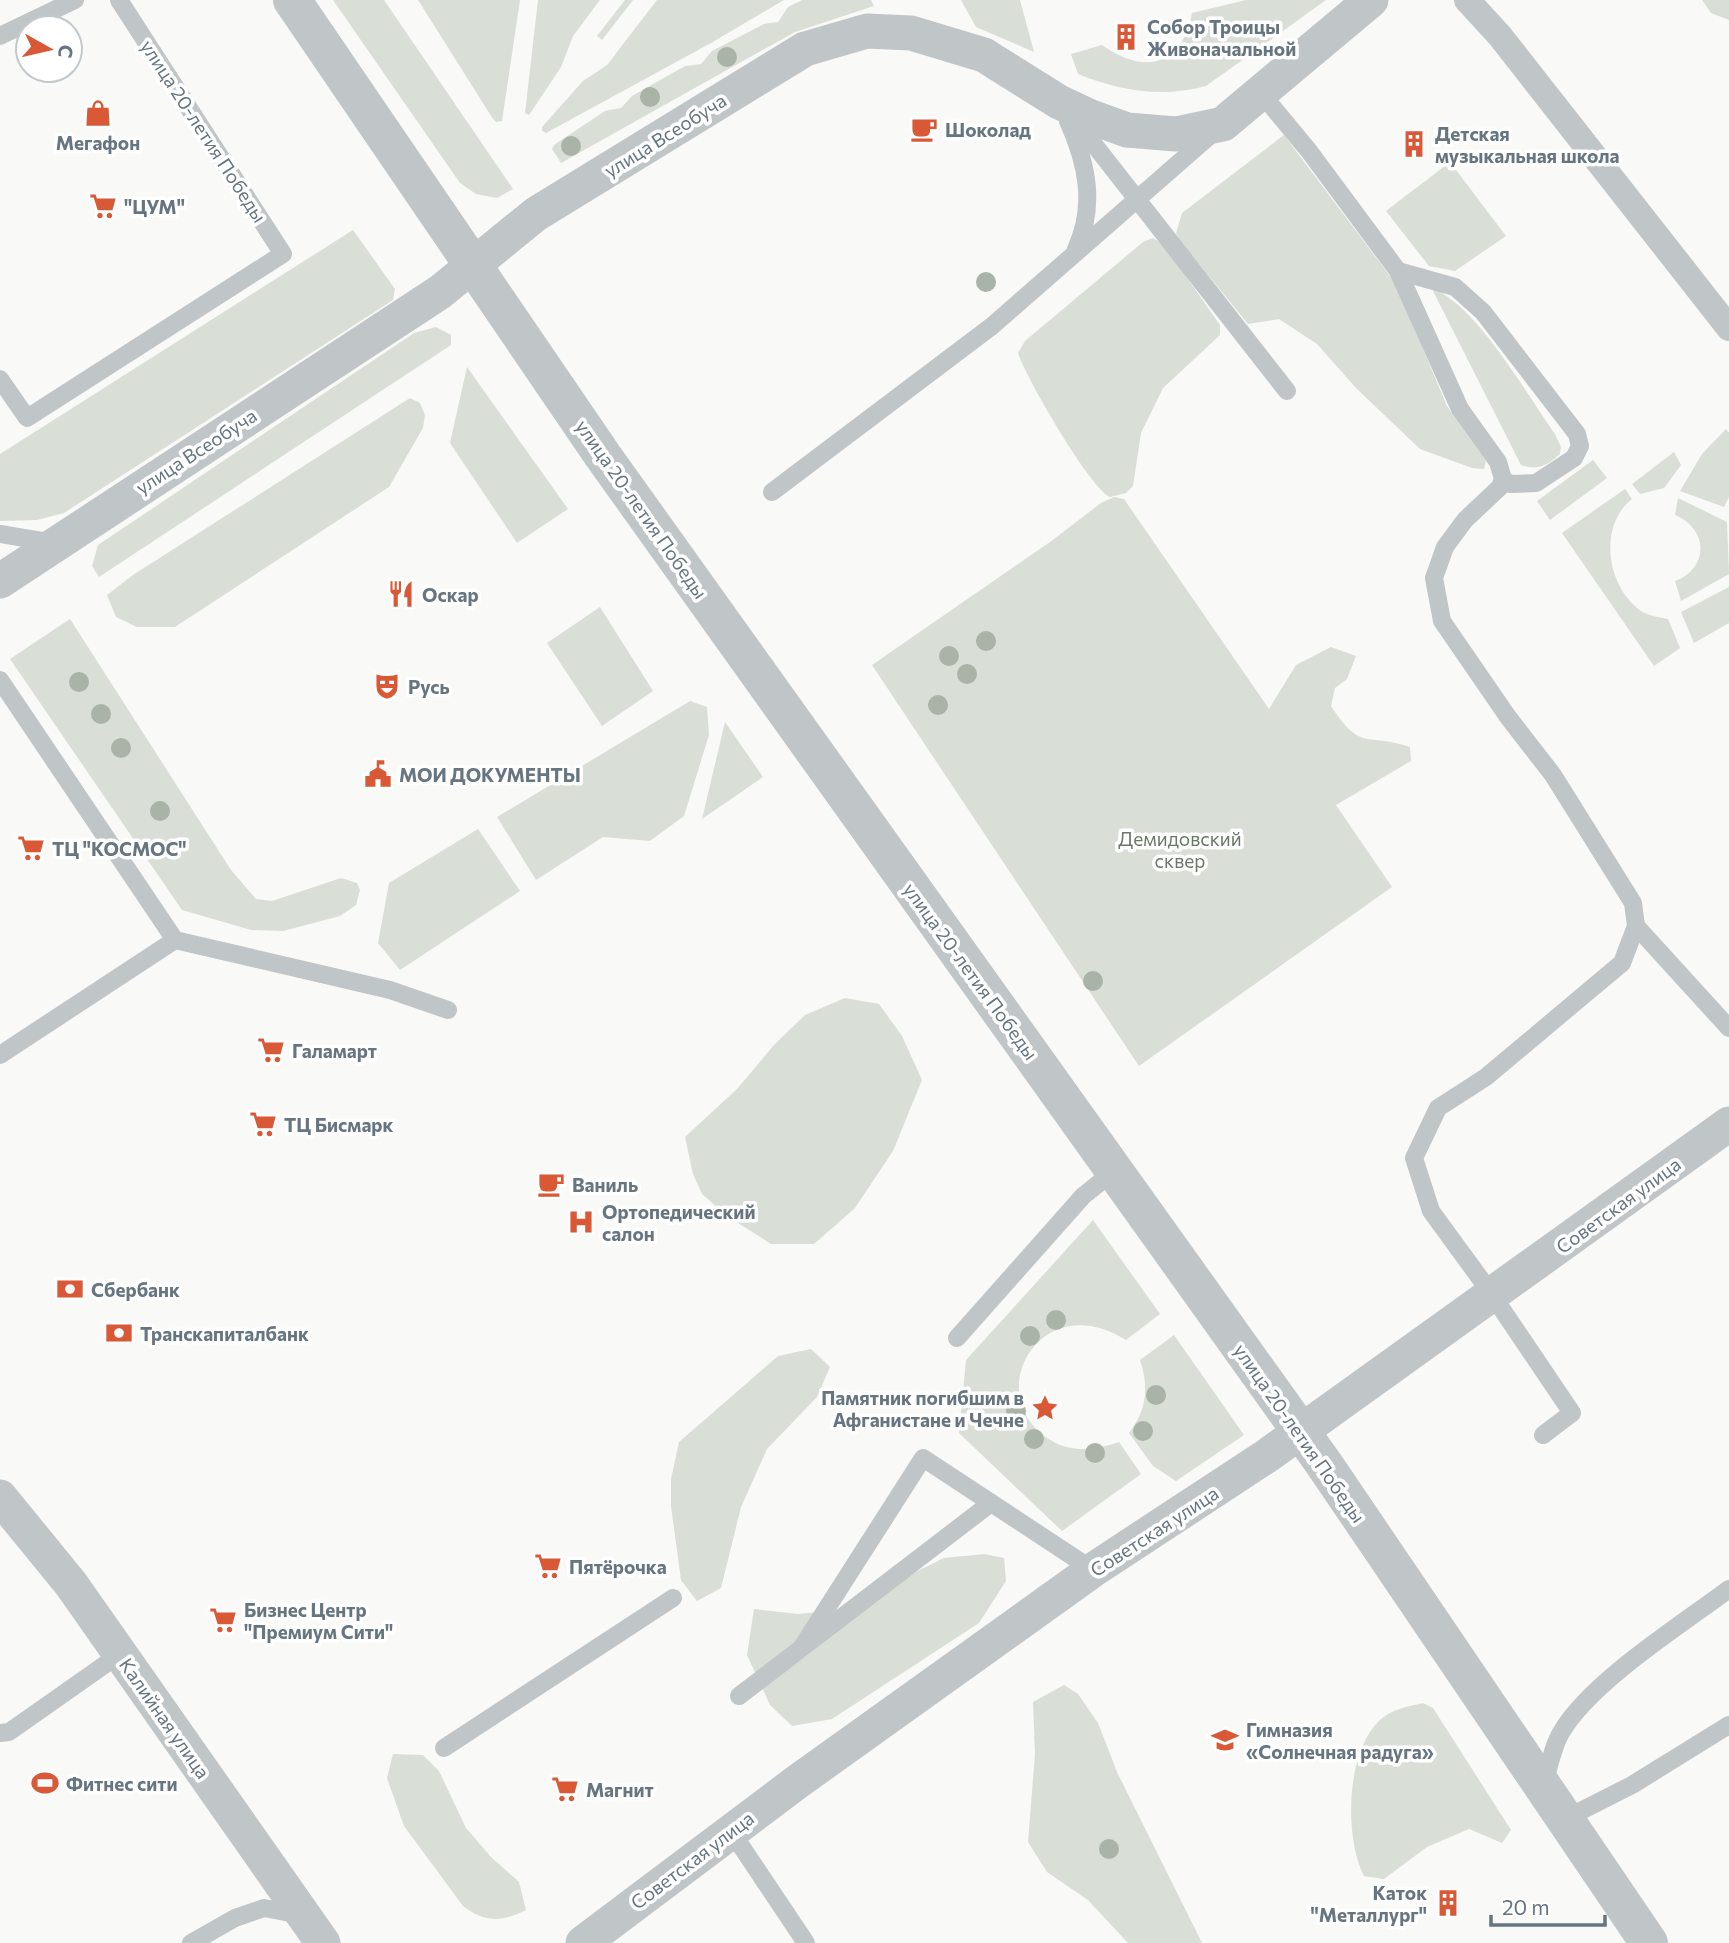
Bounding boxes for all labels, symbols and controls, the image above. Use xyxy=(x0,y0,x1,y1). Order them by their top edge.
north arrow xyxy=(14,14,84,84)
place label: Собор Троицы Живоначальной xyxy=(1147,15,1296,60)
building icon: Собор Троицы Живоначальной xyxy=(1111,22,1141,52)
street label: улица 20-летия Победы xyxy=(136,35,272,227)
text: С xyxy=(54,43,79,59)
street label: улица Всеобуча xyxy=(600,88,730,182)
shop icon: Мегафон xyxy=(83,98,113,128)
cafe icon: Шоколад xyxy=(909,114,939,144)
place label: Шоколад xyxy=(945,118,1031,141)
place label: Детская музыкальная школа xyxy=(1435,122,1620,167)
building icon: Детская музыкальная школа xyxy=(1399,129,1429,159)
place label: Мегафон xyxy=(56,131,140,154)
supermarket icon: "ЦУМ" xyxy=(88,191,118,221)
place label: "ЦУМ" xyxy=(124,195,185,218)
street label: улица Всеобуча xyxy=(131,403,261,499)
street label: улица 20-летия Победы xyxy=(572,415,712,603)
restaurant icon: Оскар xyxy=(386,579,416,609)
place label: Оскар xyxy=(422,583,479,606)
theatre icon: Русь xyxy=(372,671,402,701)
place label: Русь xyxy=(408,675,450,698)
public building icon: МОИ ДОКУМЕНТЫ xyxy=(363,759,393,789)
place label: МОИ ДОКУМЕНТЫ xyxy=(399,763,581,786)
park label: Демидовский сквер xyxy=(1118,827,1242,872)
supermarket icon: ТЦ "КОСМОС" xyxy=(16,833,46,863)
place label: ТЦ "КОСМОС" xyxy=(52,837,187,860)
street label: улица 20-летия Победы xyxy=(899,878,1043,1064)
supermarket icon: Галамарт xyxy=(256,1035,286,1065)
place label: Галамарт xyxy=(292,1039,377,1062)
supermarket icon: ТЦ Бисмарк xyxy=(248,1109,278,1139)
place label: ТЦ Бисмарк xyxy=(284,1113,393,1136)
street label: Советская улица xyxy=(1551,1152,1685,1258)
cafe icon: Ваниль xyxy=(536,1169,566,1199)
place label: Ваниль xyxy=(572,1173,638,1196)
place label: Ортопедический салон xyxy=(602,1200,756,1245)
hospital icon: Ортопедический салон xyxy=(566,1207,596,1237)
bank icon: Сбербанк xyxy=(55,1274,85,1304)
place label: Сбербанк xyxy=(91,1278,180,1301)
bank icon: Транскапиталбанк xyxy=(104,1318,134,1348)
place label: Транскапиталбанк xyxy=(140,1322,309,1345)
street label: улица 20-летия Победы xyxy=(1230,1339,1370,1527)
place label: Памятник погибшим в Афганистане и Чечне xyxy=(821,1386,1024,1431)
place icon: Памятник погибшим в Афганистане и Чечне xyxy=(1030,1393,1060,1423)
street label: Советская улица xyxy=(1086,1481,1222,1581)
supermarket icon: Пятёрочка xyxy=(533,1551,563,1581)
place label: Пятёрочка xyxy=(569,1555,667,1578)
place label: Бизнес Центр "Премиум Сити" xyxy=(244,1598,393,1643)
supermarket icon: Бизнес Центр "Премиум Сити" xyxy=(208,1605,238,1635)
street label: Калийная улица xyxy=(115,1653,215,1783)
place label: Гимназия «Солнечная радуга» xyxy=(1246,1718,1434,1763)
school or university icon: Гимназия «Солнечная радуга» xyxy=(1210,1725,1240,1755)
sports icon: Фитнес сити xyxy=(30,1768,60,1798)
place label: Фитнес сити xyxy=(66,1772,178,1795)
supermarket icon: Магнит xyxy=(550,1774,580,1804)
place label: Магнит xyxy=(586,1778,654,1801)
street label: Советская улица xyxy=(626,1806,758,1914)
place label: Каток "Металлург" xyxy=(1311,1881,1427,1926)
scale bar xyxy=(1491,1884,1605,1928)
building icon: Каток "Металлург" xyxy=(1433,1888,1463,1918)
text: 20 m xyxy=(1502,1894,1550,1919)

